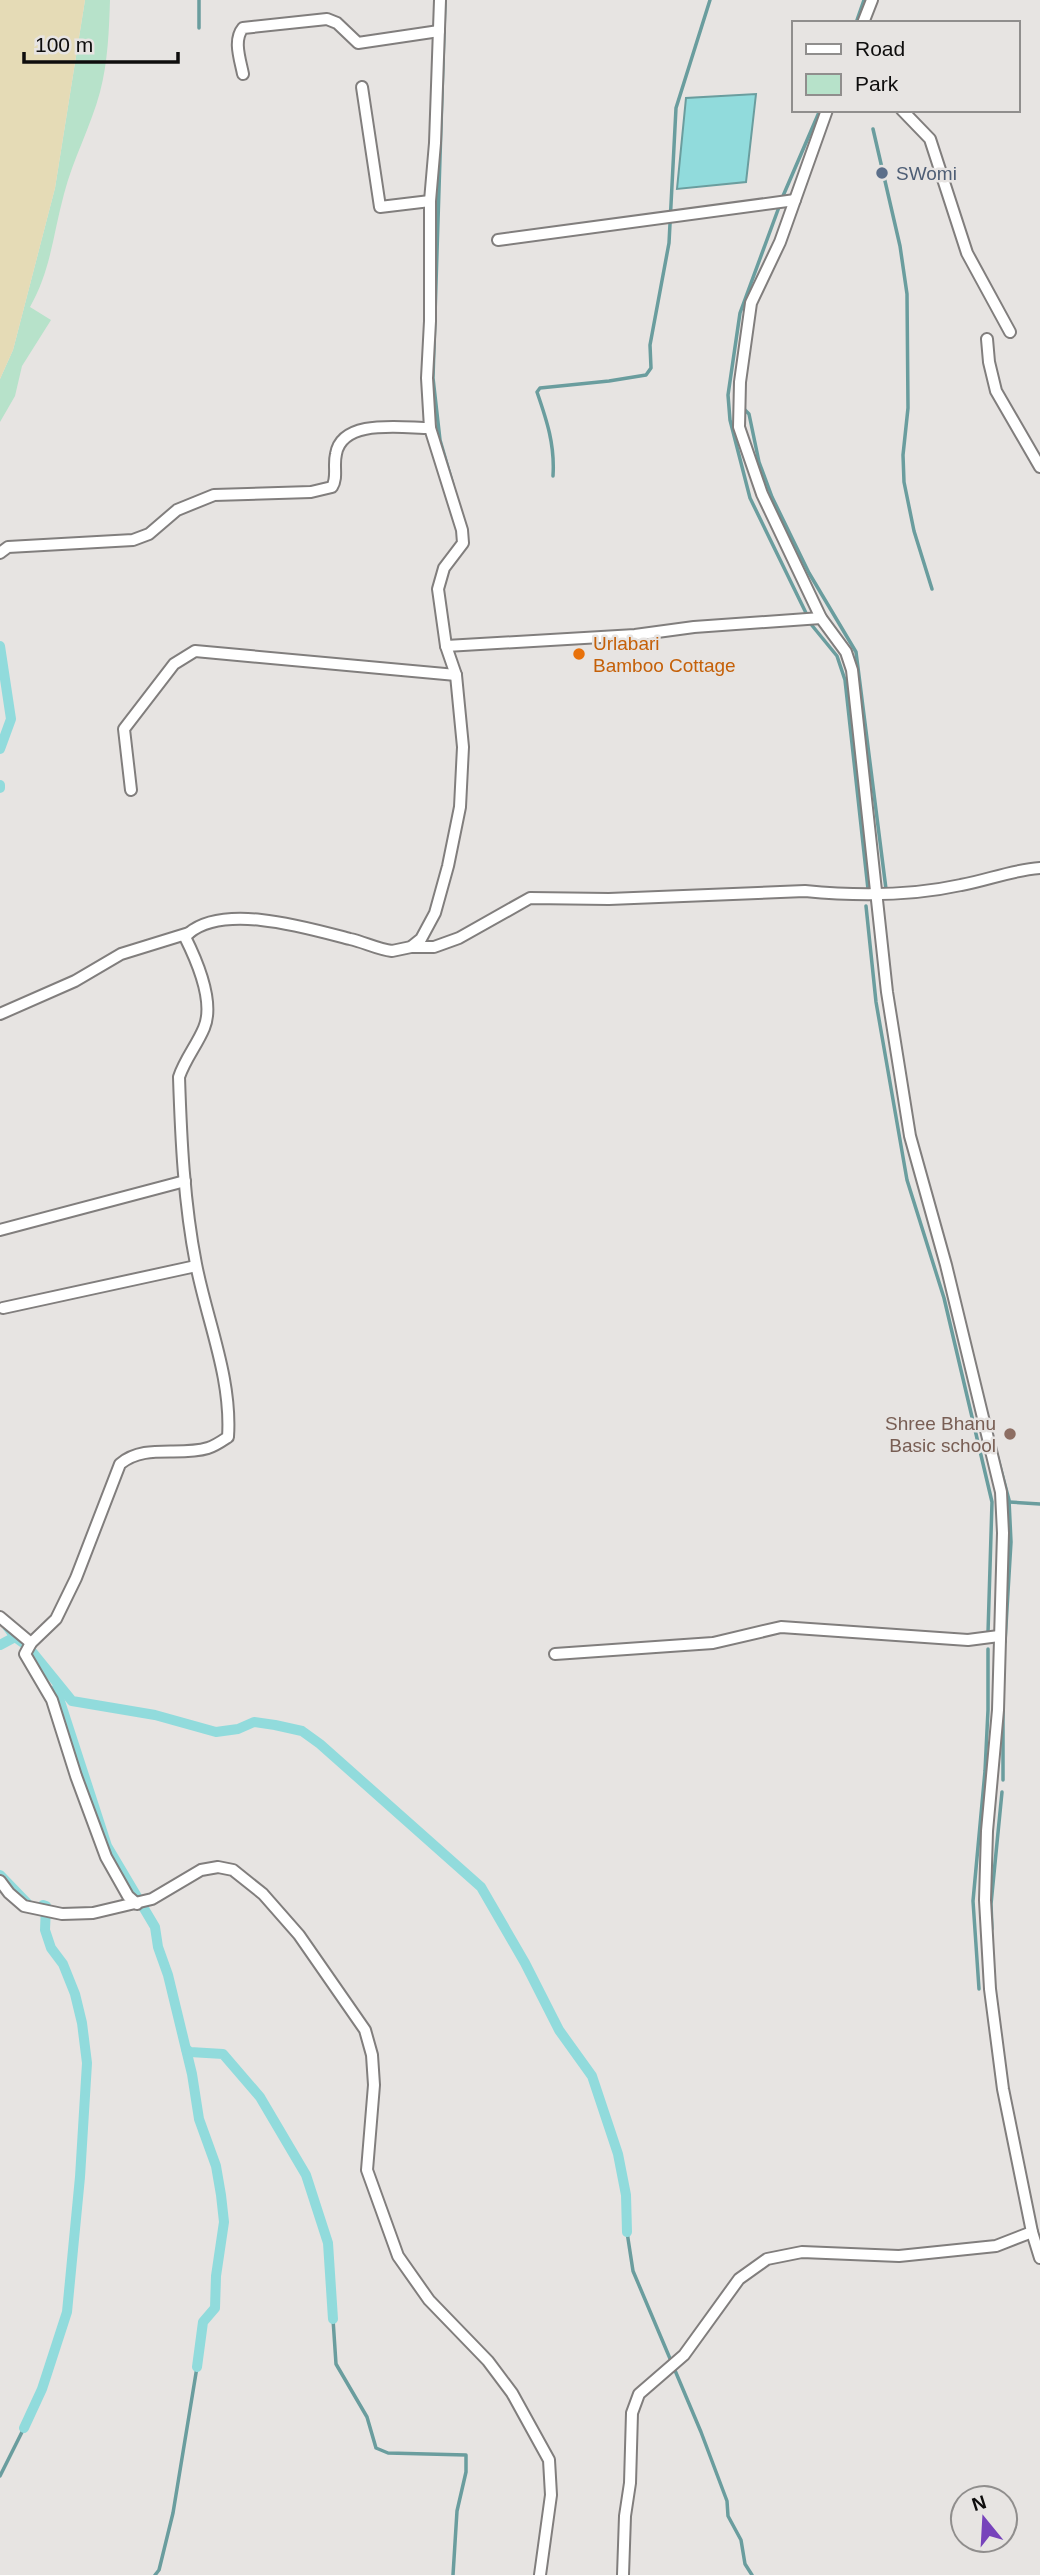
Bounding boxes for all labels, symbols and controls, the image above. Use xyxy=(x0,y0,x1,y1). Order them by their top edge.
scale bar xyxy=(24,21,178,65)
legend xyxy=(792,21,1019,112)
text: 100 m xyxy=(35,33,93,56)
text: Road xyxy=(855,37,905,60)
text: Park xyxy=(855,72,899,95)
place label: SWomi xyxy=(896,163,957,184)
marker: SWomi xyxy=(874,165,890,181)
place label: Urlabari Bamboo Cottage xyxy=(593,633,736,676)
marker: Urlabari Bamboo Cottage xyxy=(571,646,587,662)
place label: Shree Bhanu Basic school xyxy=(885,1413,996,1456)
marker: Shree Bhanu Basic school xyxy=(1002,1426,1018,1442)
north arrow xyxy=(949,2484,1019,2554)
text: N xyxy=(969,2491,989,2515)

